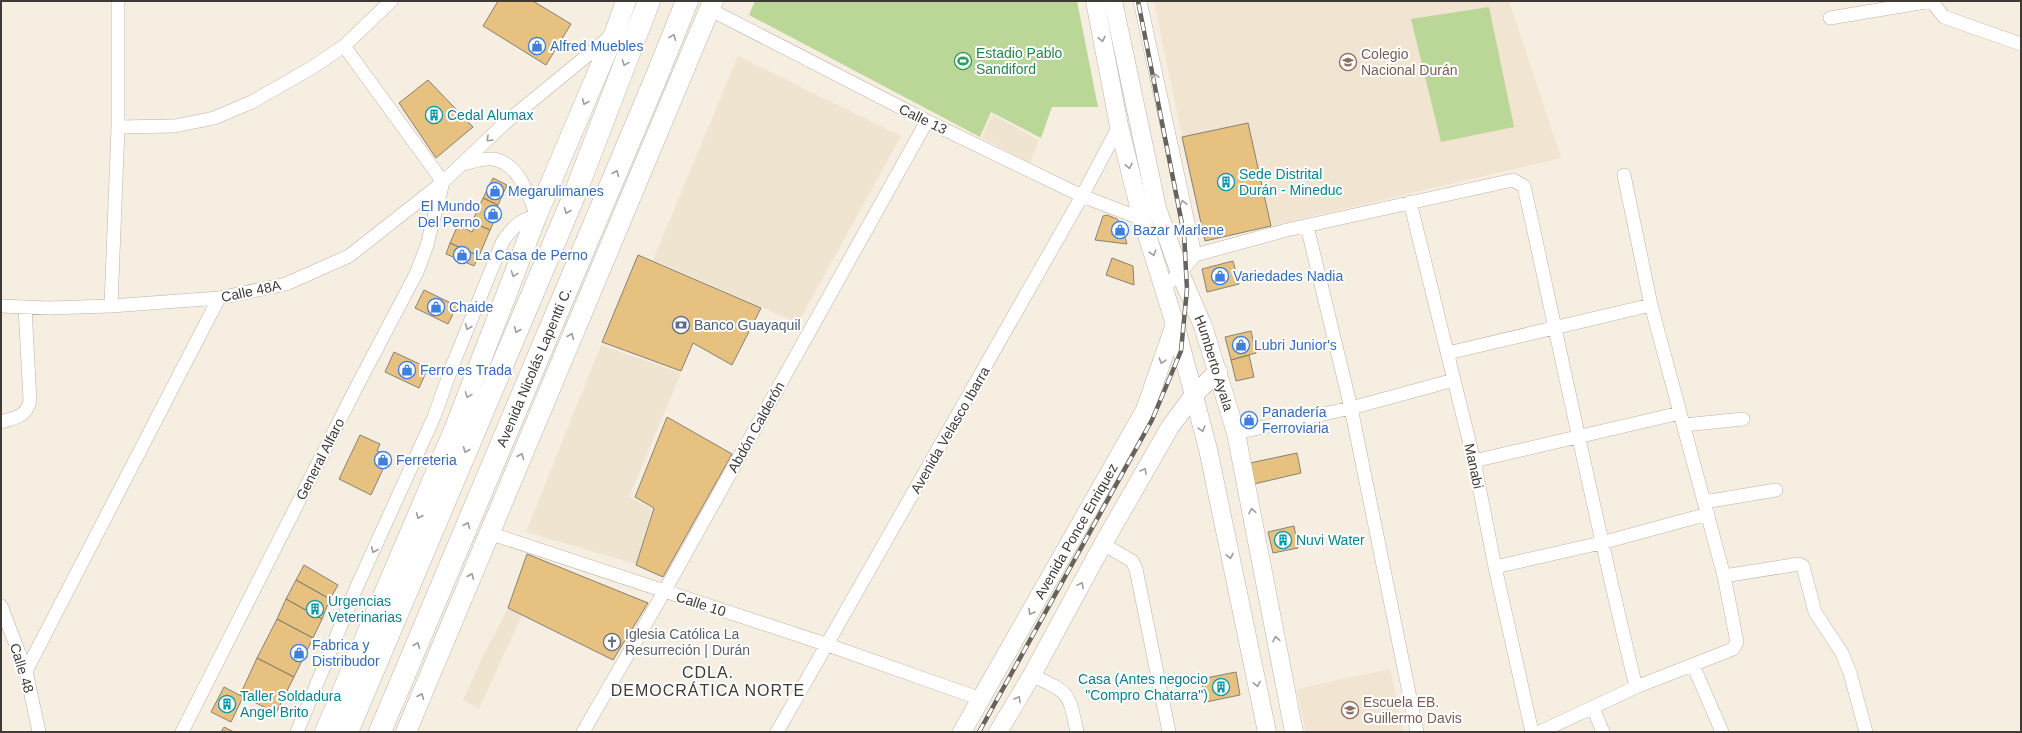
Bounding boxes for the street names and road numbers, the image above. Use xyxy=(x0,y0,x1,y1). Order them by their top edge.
street label: Calle 13 xyxy=(896,101,950,138)
street label: Calle 48A xyxy=(220,277,283,305)
street label: Avenida Nicolás Lapentti C. xyxy=(493,285,575,449)
street label: Humberto Ayala xyxy=(1191,313,1237,413)
street label: Avenida Velasco Ibarra xyxy=(907,364,993,496)
street label: Abdón Calderón xyxy=(724,379,788,475)
street label: General Alfaro xyxy=(293,415,348,503)
street label: Manabi xyxy=(1461,442,1487,490)
street label: Avenida Ponce Enriquez xyxy=(1031,461,1121,602)
street label: Calle 10 xyxy=(674,588,728,620)
street label: Calle 48 xyxy=(7,641,37,695)

